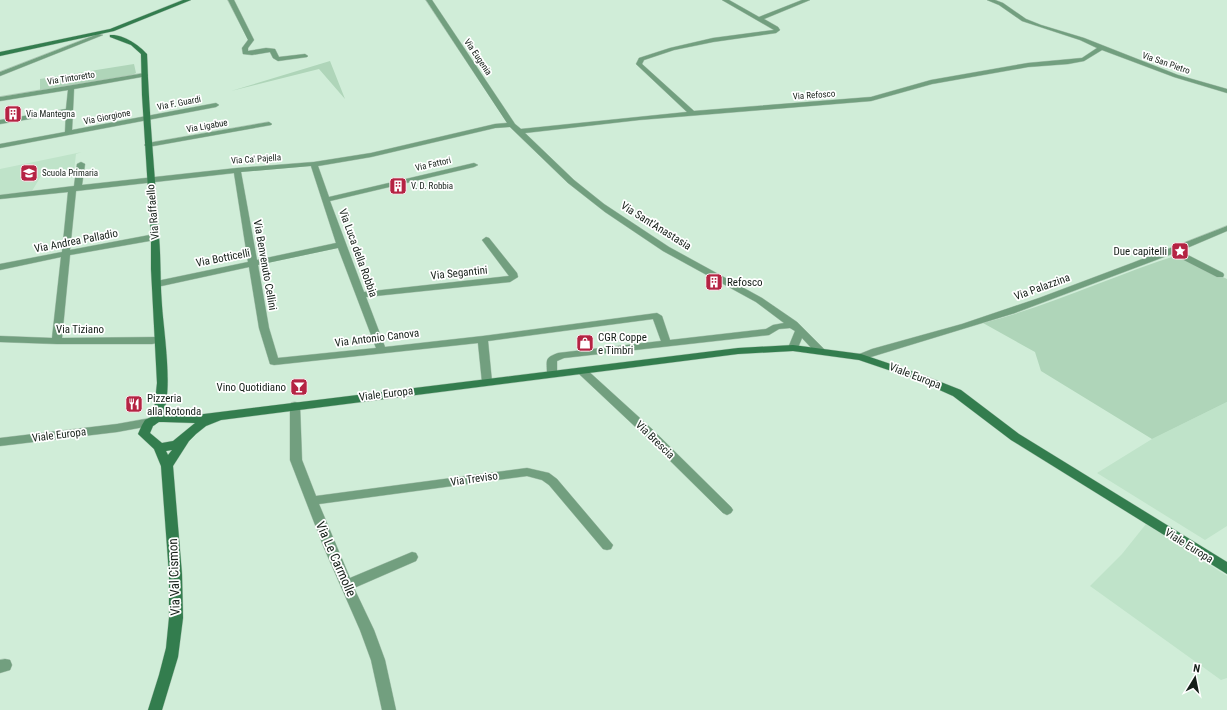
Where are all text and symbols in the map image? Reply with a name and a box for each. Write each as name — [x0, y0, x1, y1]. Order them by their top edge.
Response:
street label: Via Eugenia — [462, 37, 494, 77]
street label: Via San Pietro — [1141, 50, 1192, 76]
street label: Via Tintoretto — [46, 69, 96, 87]
street label: Via Refosco — [792, 88, 836, 101]
street label: Via F. Guardi — [156, 94, 202, 112]
building icon: Via Mantegna — [3, 104, 23, 124]
street label: Via Giorgione — [83, 108, 131, 126]
place label: Via Mantegna — [26, 109, 75, 119]
street label: Via Ligabue — [186, 117, 228, 135]
street label: Via Ca' Pajella — [231, 152, 281, 166]
street label: Via Fattori — [414, 155, 452, 173]
school or university icon: Scuola Primaria — [19, 163, 39, 183]
place label: Scuola Primaria — [42, 168, 98, 178]
building icon: V. D. Robbia — [388, 176, 408, 196]
place label: V. D. Robbia — [411, 181, 453, 191]
street label: Via Raffaello — [144, 183, 162, 240]
street label: Via Sant'Anastasia — [618, 199, 694, 253]
street label: Via Luca della Robbia — [336, 207, 380, 299]
street label: Via Benvenuto Cellini — [251, 219, 279, 311]
street label: Via Andrea Palladio — [33, 226, 119, 255]
place icon: Due capitelli — [1170, 241, 1190, 261]
place label: Due capitelli — [1113, 245, 1167, 258]
street label: Via Botticelli — [195, 246, 251, 270]
street label: Via Segantini — [430, 264, 488, 282]
street label: Via Palazzina — [1012, 271, 1072, 303]
building icon: Refosco — [704, 272, 724, 292]
place label: Refosco — [727, 276, 763, 289]
street label: Via Tiziano — [56, 323, 104, 336]
street label: Via Antonio Canova — [334, 326, 420, 350]
place label: CGR Coppe e Timbri — [598, 331, 647, 357]
shop icon: CGR Coppe e Timbri — [575, 333, 595, 353]
street label: Viale Europa — [887, 360, 943, 392]
bar icon: Vino Quotidiano — [289, 377, 309, 397]
place label: Vino Quotidiano — [217, 381, 286, 394]
street label: Viale Europa — [358, 384, 414, 404]
place label: Pizzeria alla Rotonda — [147, 392, 201, 418]
restaurant icon: Pizzeria alla Rotonda — [124, 394, 144, 414]
street label: Via Brescia — [633, 418, 677, 462]
street label: Viale Europa — [31, 425, 87, 445]
street label: Via Treviso — [449, 469, 499, 489]
street label: Via Le Carmolle — [313, 519, 359, 599]
street label: Viale Europa — [1163, 526, 1215, 566]
street label: Via Val Cismon — [165, 538, 183, 616]
north arrow — [1175, 658, 1215, 698]
text: N — [1192, 662, 1201, 676]

